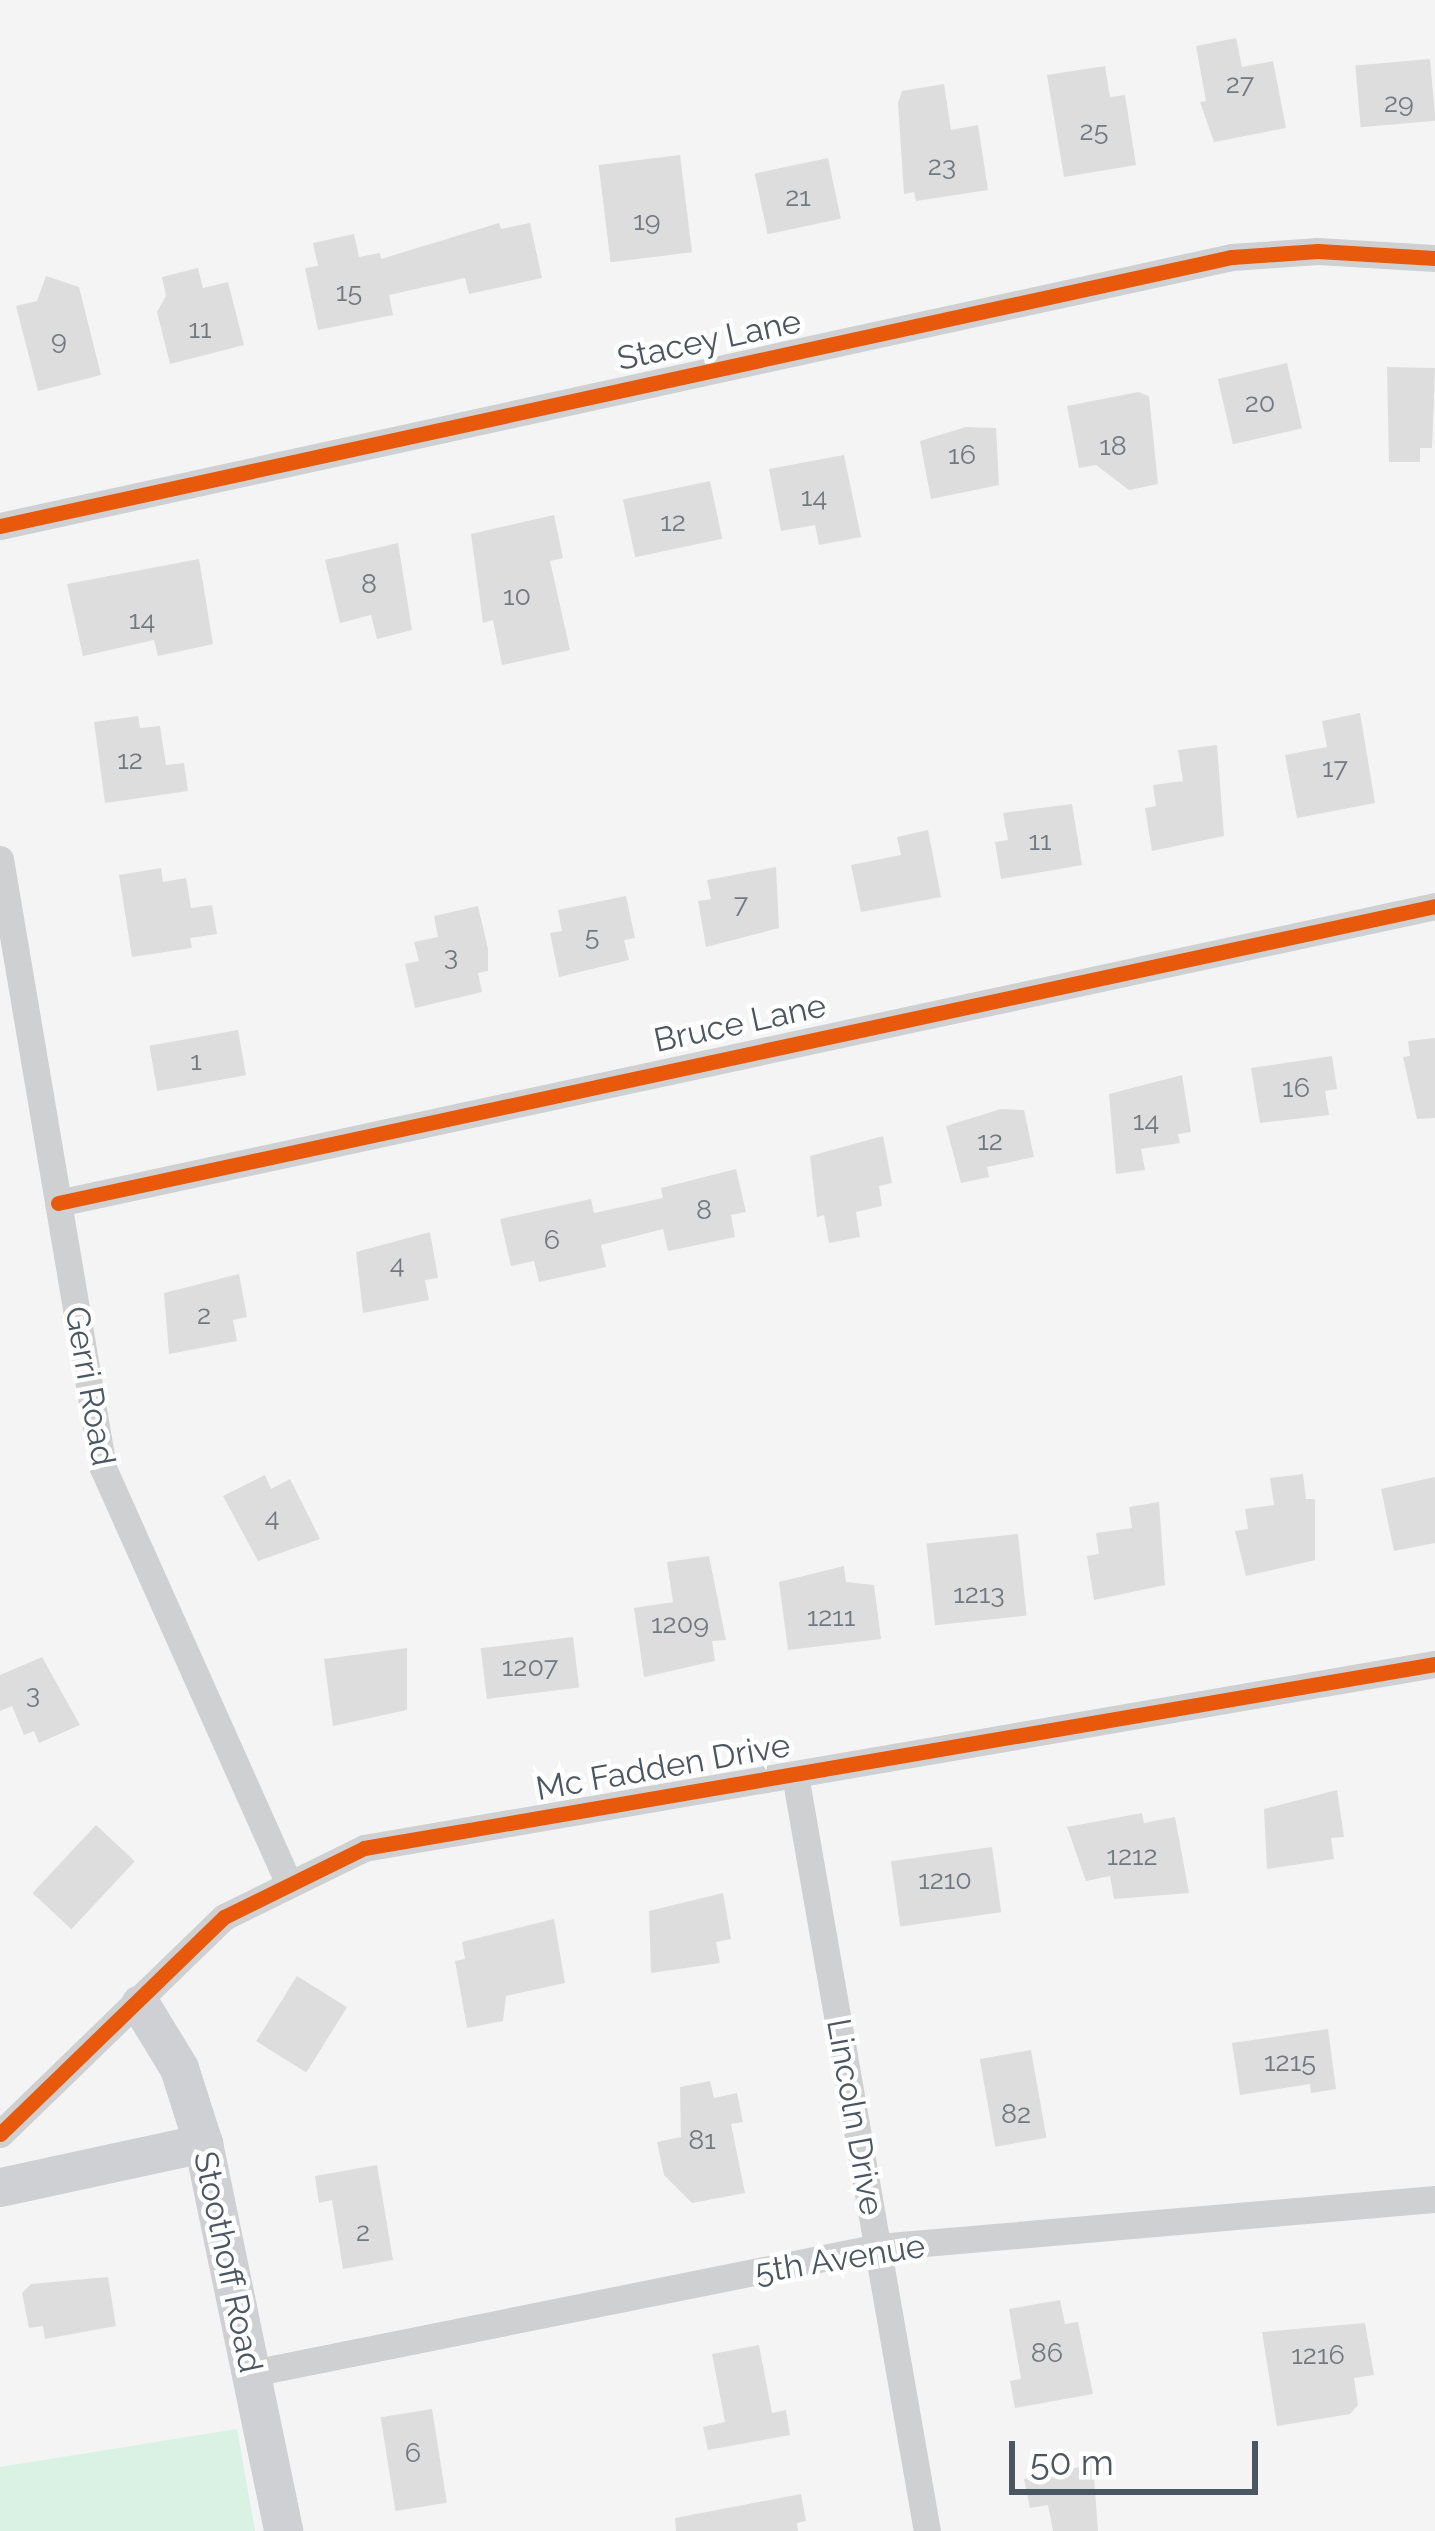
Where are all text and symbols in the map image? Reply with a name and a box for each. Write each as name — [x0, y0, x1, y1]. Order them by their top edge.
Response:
house number: 27 — [1226, 68, 1254, 100]
house number: 29 — [1384, 87, 1414, 119]
house number: 25 — [1080, 115, 1108, 147]
house number: 23 — [928, 150, 956, 182]
house number: 21 — [785, 181, 811, 213]
house number: 19 — [633, 205, 661, 237]
house number: 15 — [336, 276, 362, 308]
street label: Stacey Lane — [613, 301, 805, 379]
house number: 11 — [188, 313, 212, 345]
house number: 9 — [51, 324, 67, 356]
house number: 20 — [1245, 387, 1275, 419]
house number: 18 — [1099, 430, 1127, 462]
house number: 16 — [948, 439, 976, 471]
house number: 14 — [801, 481, 827, 513]
house number: 12 — [660, 506, 686, 538]
house number: 8 — [361, 568, 377, 600]
house number: 10 — [503, 580, 531, 612]
house number: 14 — [129, 604, 155, 636]
house number: 12 — [117, 744, 143, 776]
house number: 17 — [1322, 752, 1348, 784]
house number: 11 — [1028, 825, 1052, 857]
house number: 7 — [734, 888, 748, 920]
house number: 5 — [585, 920, 599, 952]
house number: 3 — [444, 940, 458, 972]
street label: Bruce Lane — [650, 985, 830, 1061]
house number: 1 — [190, 1045, 202, 1077]
house number: 16 — [1282, 1072, 1310, 1104]
house number: 14 — [1133, 1105, 1159, 1137]
house number: 12 — [977, 1125, 1003, 1157]
house number: 8 — [696, 1194, 712, 1226]
house number: 6 — [544, 1224, 560, 1256]
house number: 4 — [390, 1248, 404, 1280]
house number: 2 — [197, 1299, 211, 1331]
street label: Gerri Road — [57, 1303, 123, 1469]
house number: 4 — [265, 1501, 279, 1533]
house number: 1213 — [953, 1578, 1005, 1610]
house number: 1211 — [807, 1601, 855, 1633]
house number: 1209 — [651, 1608, 709, 1640]
house number: 1207 — [502, 1651, 558, 1683]
house number: 3 — [26, 1678, 40, 1710]
street label: Mc Fadden Drive — [533, 1725, 793, 1809]
house number: 1212 — [1106, 1840, 1158, 1872]
house number: 1210 — [918, 1864, 972, 1896]
street label: Lincoln Drive — [818, 2016, 892, 2218]
house number: 1215 — [1264, 2046, 1316, 2078]
house number: 82 — [1001, 2098, 1031, 2130]
house number: 81 — [688, 2124, 716, 2156]
street label: Stoothoff Road — [185, 2147, 271, 2377]
house number: 2 — [356, 2216, 370, 2248]
street label: 5th Avenue — [752, 2226, 928, 2292]
house number: 86 — [1031, 2337, 1063, 2369]
house number: 1216 — [1291, 2339, 1345, 2371]
scale bar — [1015, 2417, 1264, 2491]
house number: 6 — [405, 2437, 421, 2469]
text: 50 m — [1030, 2441, 1114, 2483]

